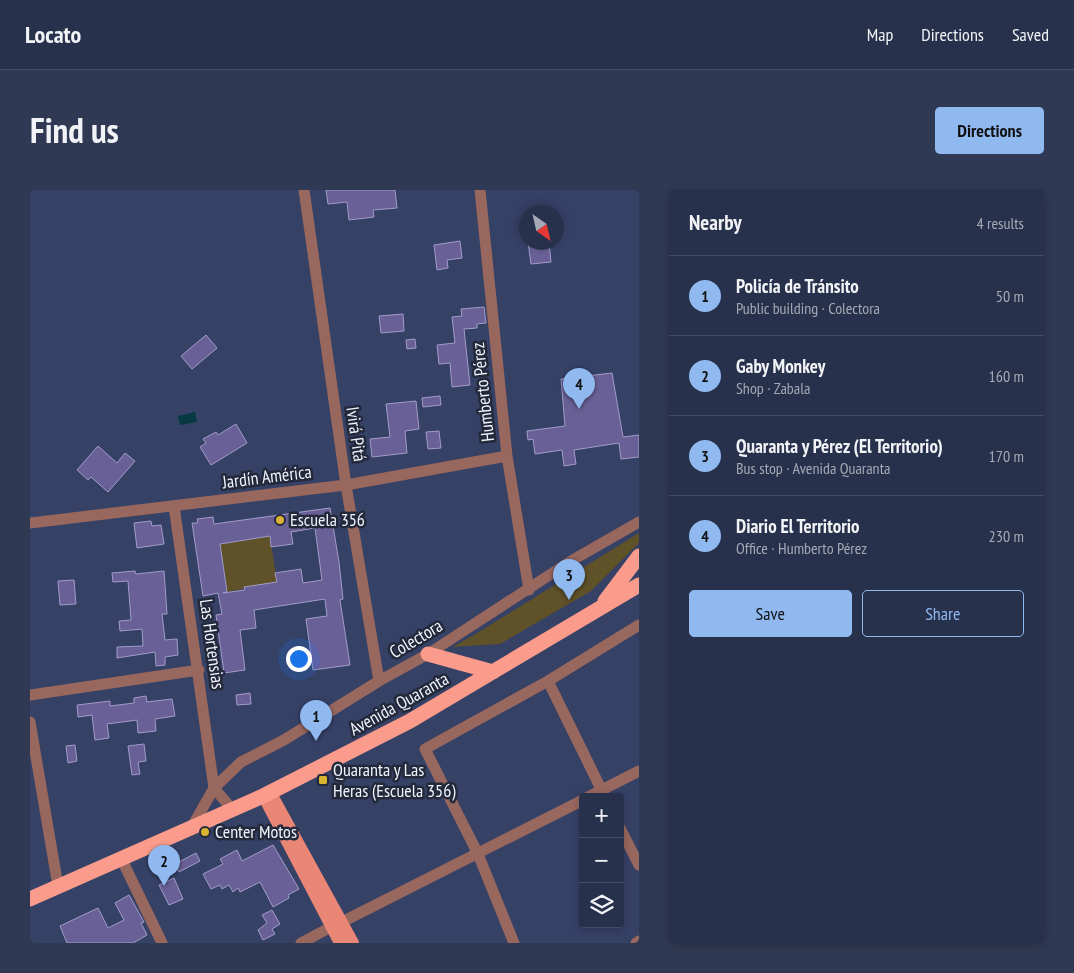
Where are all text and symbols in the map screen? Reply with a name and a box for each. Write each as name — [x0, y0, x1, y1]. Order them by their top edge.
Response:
text: Locato — [25, 19, 81, 50]
text: Map — [867, 23, 893, 46]
text: Directions — [921, 23, 984, 46]
text: Saved — [1012, 23, 1049, 46]
text: Find us — [30, 107, 119, 153]
button: Directions — [935, 107, 1044, 154]
north arrow — [519, 205, 564, 250]
text: Nearby — [689, 209, 742, 236]
text: 4 results — [977, 213, 1024, 233]
text: Policía de Tránsito — [736, 274, 859, 298]
text: 1 — [701, 286, 709, 306]
text: 50 m — [996, 286, 1024, 306]
text: Public building · Colectora — [736, 298, 880, 318]
street label: Humberto Pérez — [466, 341, 499, 443]
text: Gaby Monkey — [736, 354, 825, 378]
text: 2 — [701, 366, 709, 386]
text: 160 m — [989, 366, 1024, 386]
pin: 4 — [563, 368, 595, 409]
text: Shop · Zabala — [736, 378, 810, 398]
street label: Ivirá Pitá — [341, 405, 372, 463]
text: Quaranta y Pérez (El Territorio) — [736, 434, 943, 458]
text: 3 — [701, 446, 709, 466]
text: 170 m — [989, 446, 1024, 466]
text: Bus stop · Avenida Quaranta — [736, 458, 890, 478]
street label: Jardín América — [220, 460, 313, 493]
place label: Escuela 356 — [290, 508, 365, 531]
marker: Escuela 356 — [274, 514, 286, 526]
text: Diario El Territorio — [736, 514, 859, 538]
text: 4 — [701, 526, 709, 546]
text: 230 m — [989, 526, 1024, 546]
text: Office · Humberto Pérez — [736, 538, 867, 558]
pin: 3 — [553, 559, 585, 600]
button: Save — [689, 590, 852, 637]
button: Share — [862, 590, 1024, 637]
street label: Las Hortensias — [195, 598, 230, 690]
street label: Colectora — [385, 614, 447, 663]
your location — [286, 646, 312, 672]
street label: Avenida Quaranta — [345, 667, 452, 740]
pin: 1 — [300, 700, 332, 741]
place label: Quaranta y Las Heras (Escuela 356) — [333, 758, 456, 802]
marker: Quaranta y Las Heras (Escuela 356) — [317, 774, 329, 786]
map controls — [579, 793, 624, 928]
button: + — [579, 793, 624, 838]
place label: Center Motos — [215, 820, 297, 843]
marker: Center Motos — [199, 826, 211, 838]
button: − — [579, 838, 624, 883]
pin: 2 — [148, 845, 180, 886]
button: layers — [579, 883, 624, 928]

